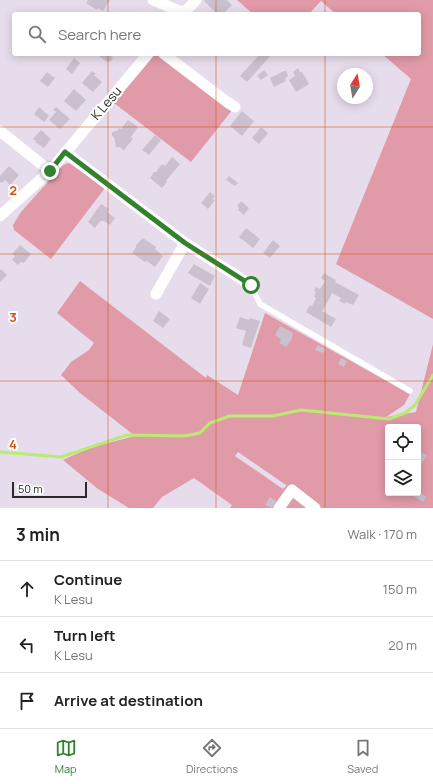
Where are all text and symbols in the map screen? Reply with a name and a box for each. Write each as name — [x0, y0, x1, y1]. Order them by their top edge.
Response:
search box — [12, 12, 421, 56]
icon: search — [26, 23, 48, 45]
text: Search here — [58, 24, 141, 45]
north arrow — [337, 68, 373, 104]
street label: K Lesu — [87, 82, 125, 124]
route end — [41, 162, 59, 180]
text: 2 — [9, 181, 17, 199]
route start — [242, 276, 260, 294]
text: 3 — [9, 308, 17, 326]
map controls — [385, 424, 421, 496]
button: locate — [385, 424, 421, 460]
text: 4 — [9, 435, 17, 453]
button: layers — [385, 460, 421, 496]
scale bar — [12, 480, 87, 499]
text: 50 m — [18, 481, 43, 496]
text: 3 min — [16, 523, 60, 546]
text: Walk · 170 m — [347, 525, 417, 543]
text: Continue — [54, 569, 122, 590]
icon: ahead — [16, 578, 38, 600]
text: 150 m — [383, 580, 417, 598]
text: K Lesu — [54, 590, 93, 608]
text: Turn left — [54, 625, 116, 646]
icon: left — [16, 634, 38, 656]
text: 20 m — [388, 636, 417, 654]
text: K Lesu — [54, 646, 93, 664]
icon: arrive — [16, 690, 38, 712]
text: Arrive at destination — [54, 690, 203, 711]
tab: Map — [55, 737, 77, 776]
tab: Directions — [186, 737, 238, 776]
tab: Saved — [347, 737, 378, 776]

